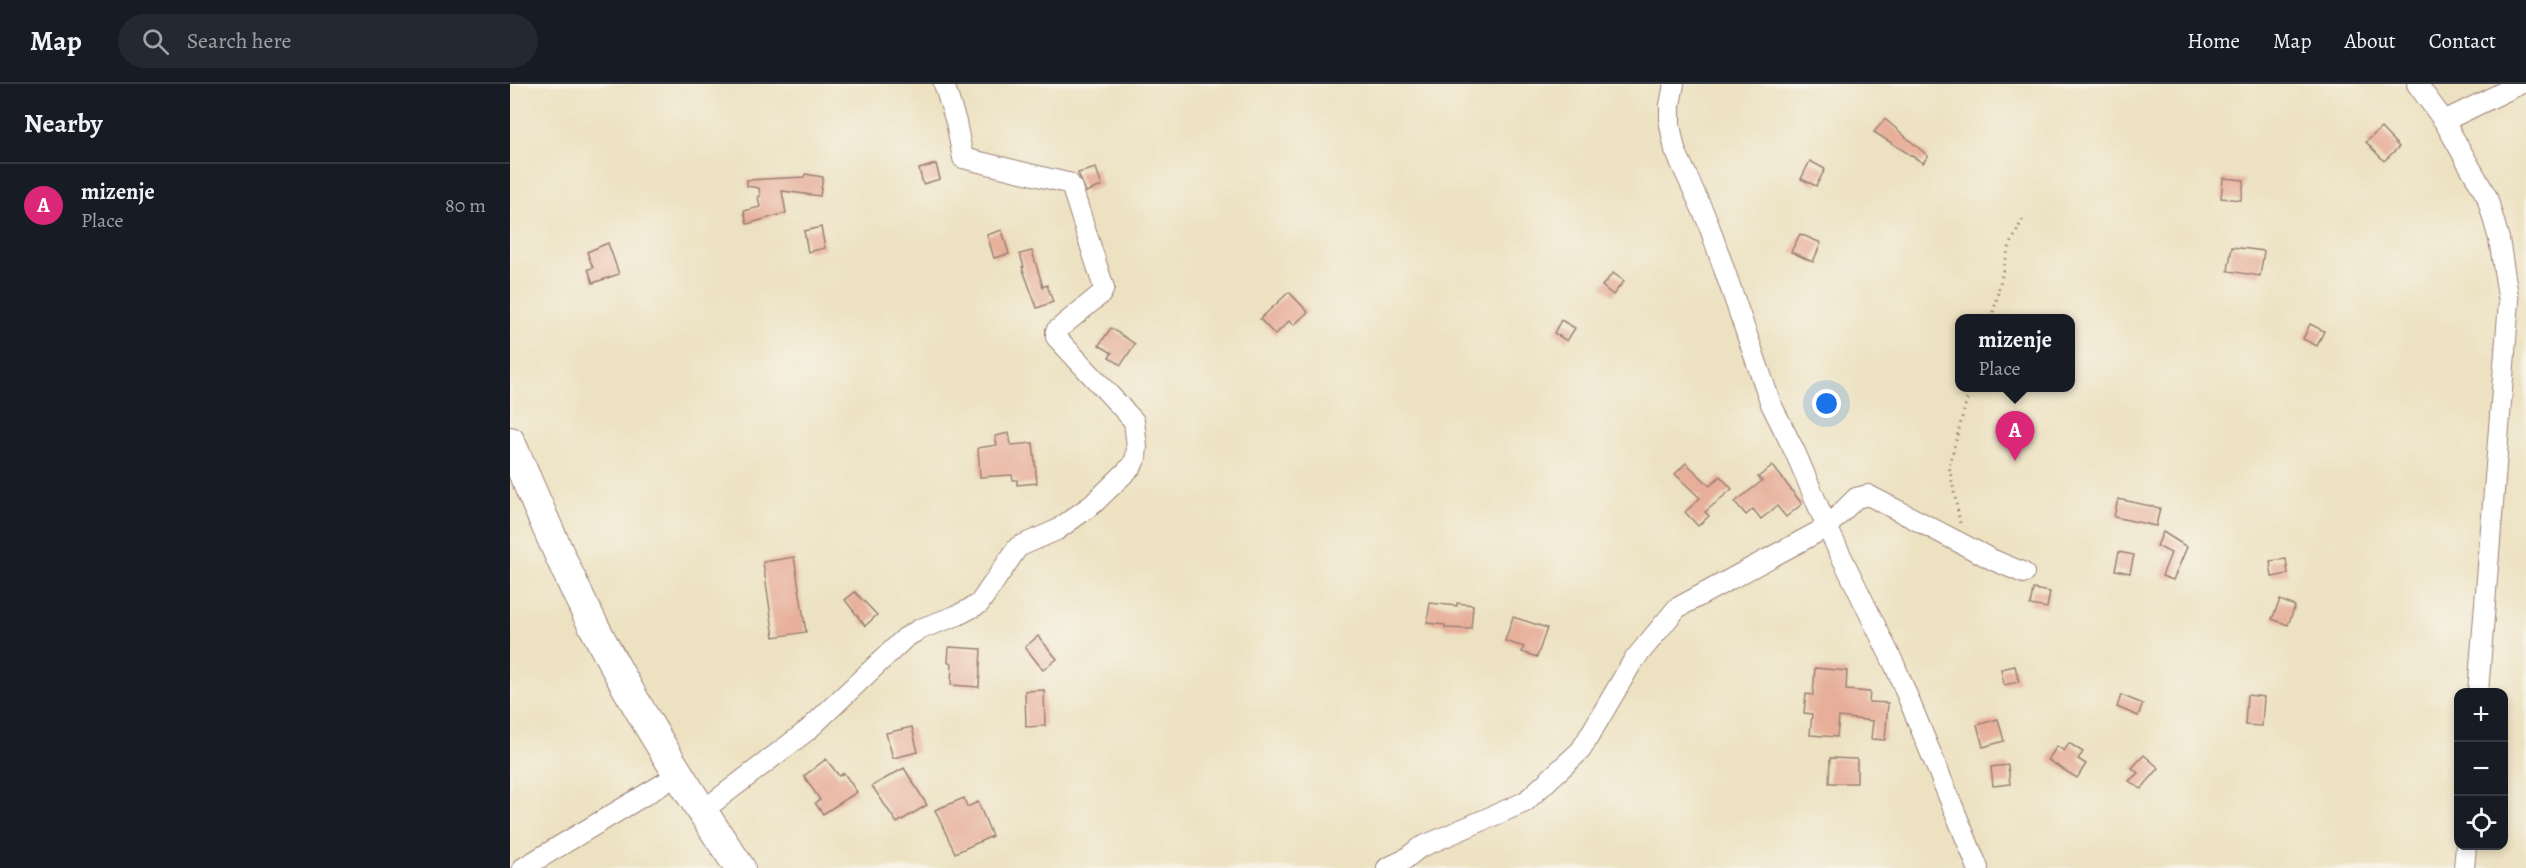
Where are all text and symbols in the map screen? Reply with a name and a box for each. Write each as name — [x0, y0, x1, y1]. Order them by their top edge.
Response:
search box — [118, 14, 538, 68]
text: Map — [30, 22, 82, 60]
icon: search — [139, 25, 172, 58]
text: Search here — [187, 26, 291, 56]
text: Home — [2187, 27, 2240, 55]
text: Map — [2273, 27, 2311, 55]
text: About — [2344, 27, 2396, 55]
text: Contact — [2429, 27, 2496, 55]
text: Nearby — [24, 106, 103, 141]
text: mizenje — [81, 177, 155, 207]
text: A — [37, 192, 50, 219]
text: 80 m — [445, 192, 486, 219]
text: Place — [81, 207, 123, 234]
popup — [1955, 314, 2075, 392]
text: mizenje — [1978, 325, 2052, 355]
text: Place — [1978, 355, 2021, 382]
your location — [1812, 389, 1841, 418]
pin: A — [1996, 412, 2034, 461]
map controls — [2454, 688, 2508, 850]
button: + — [2454, 688, 2508, 742]
button: − — [2454, 742, 2508, 796]
button: locate — [2454, 796, 2508, 850]

